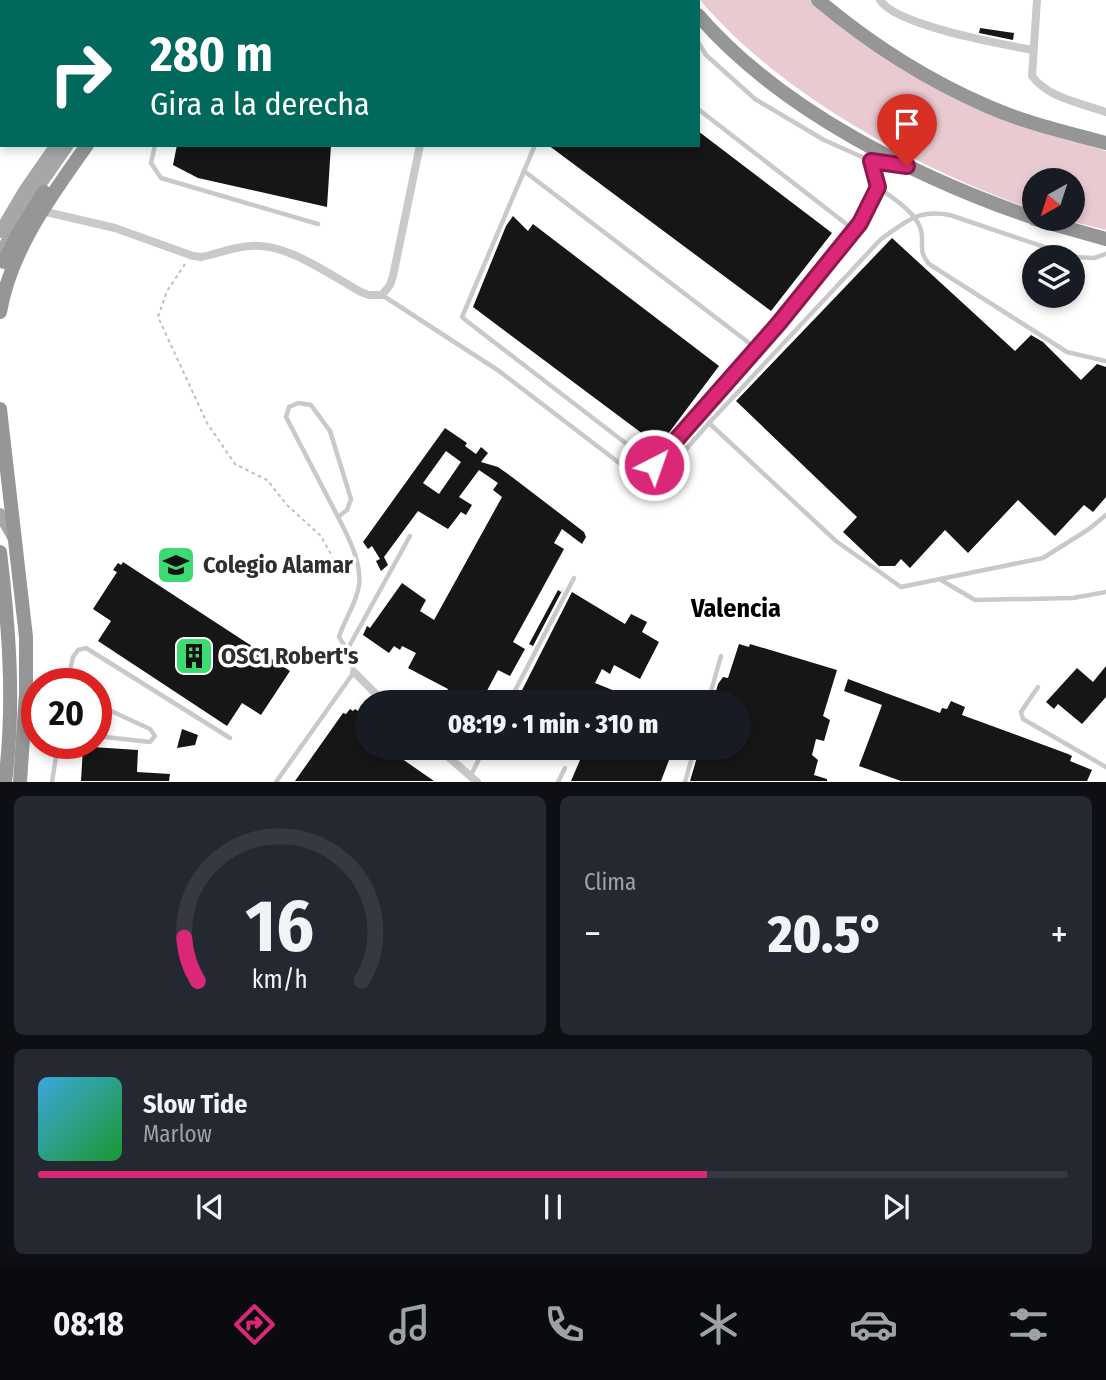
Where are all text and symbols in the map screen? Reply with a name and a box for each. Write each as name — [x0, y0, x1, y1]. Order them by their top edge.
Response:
text: 280 m — [150, 25, 273, 84]
icon: right — [35, 28, 126, 119]
text: Gira a la derecha — [150, 85, 370, 123]
pin — [877, 94, 937, 166]
icon: arrive — [888, 105, 926, 143]
north arrow — [1022, 168, 1085, 231]
map controls — [1022, 168, 1085, 308]
button: layers — [1022, 245, 1085, 308]
position arrow — [617, 428, 691, 502]
school or university icon: Colegio Alamar — [155, 544, 197, 586]
place label: Colegio Alamar — [203, 551, 353, 579]
district label: Valencia — [690, 593, 781, 624]
building icon: OSC1 Robert's — [173, 635, 215, 677]
place label: OSC1 Robert's — [221, 642, 359, 670]
speed limit sign: 20 — [21, 668, 112, 759]
text: 08:19 · 1 min · 310 m — [448, 709, 658, 740]
text: Clima — [584, 868, 636, 896]
text: 16 — [246, 884, 314, 971]
text: 20.5° — [768, 903, 884, 966]
text: − — [584, 911, 601, 957]
text: + — [1051, 911, 1068, 957]
text: km/h — [252, 965, 308, 995]
text: Slow Tide — [143, 1089, 247, 1120]
text: Marlow — [143, 1120, 212, 1148]
icon: previous — [191, 1188, 229, 1226]
icon: pause — [534, 1188, 572, 1226]
icon: next — [877, 1188, 915, 1226]
icon: directions — [230, 1300, 279, 1349]
icon: music — [385, 1300, 434, 1349]
icon: phone — [540, 1300, 589, 1349]
icon: climate — [694, 1300, 743, 1349]
icon: car — [849, 1300, 898, 1349]
icon: filters — [1004, 1300, 1053, 1349]
text: 08:18 — [53, 1305, 124, 1343]

